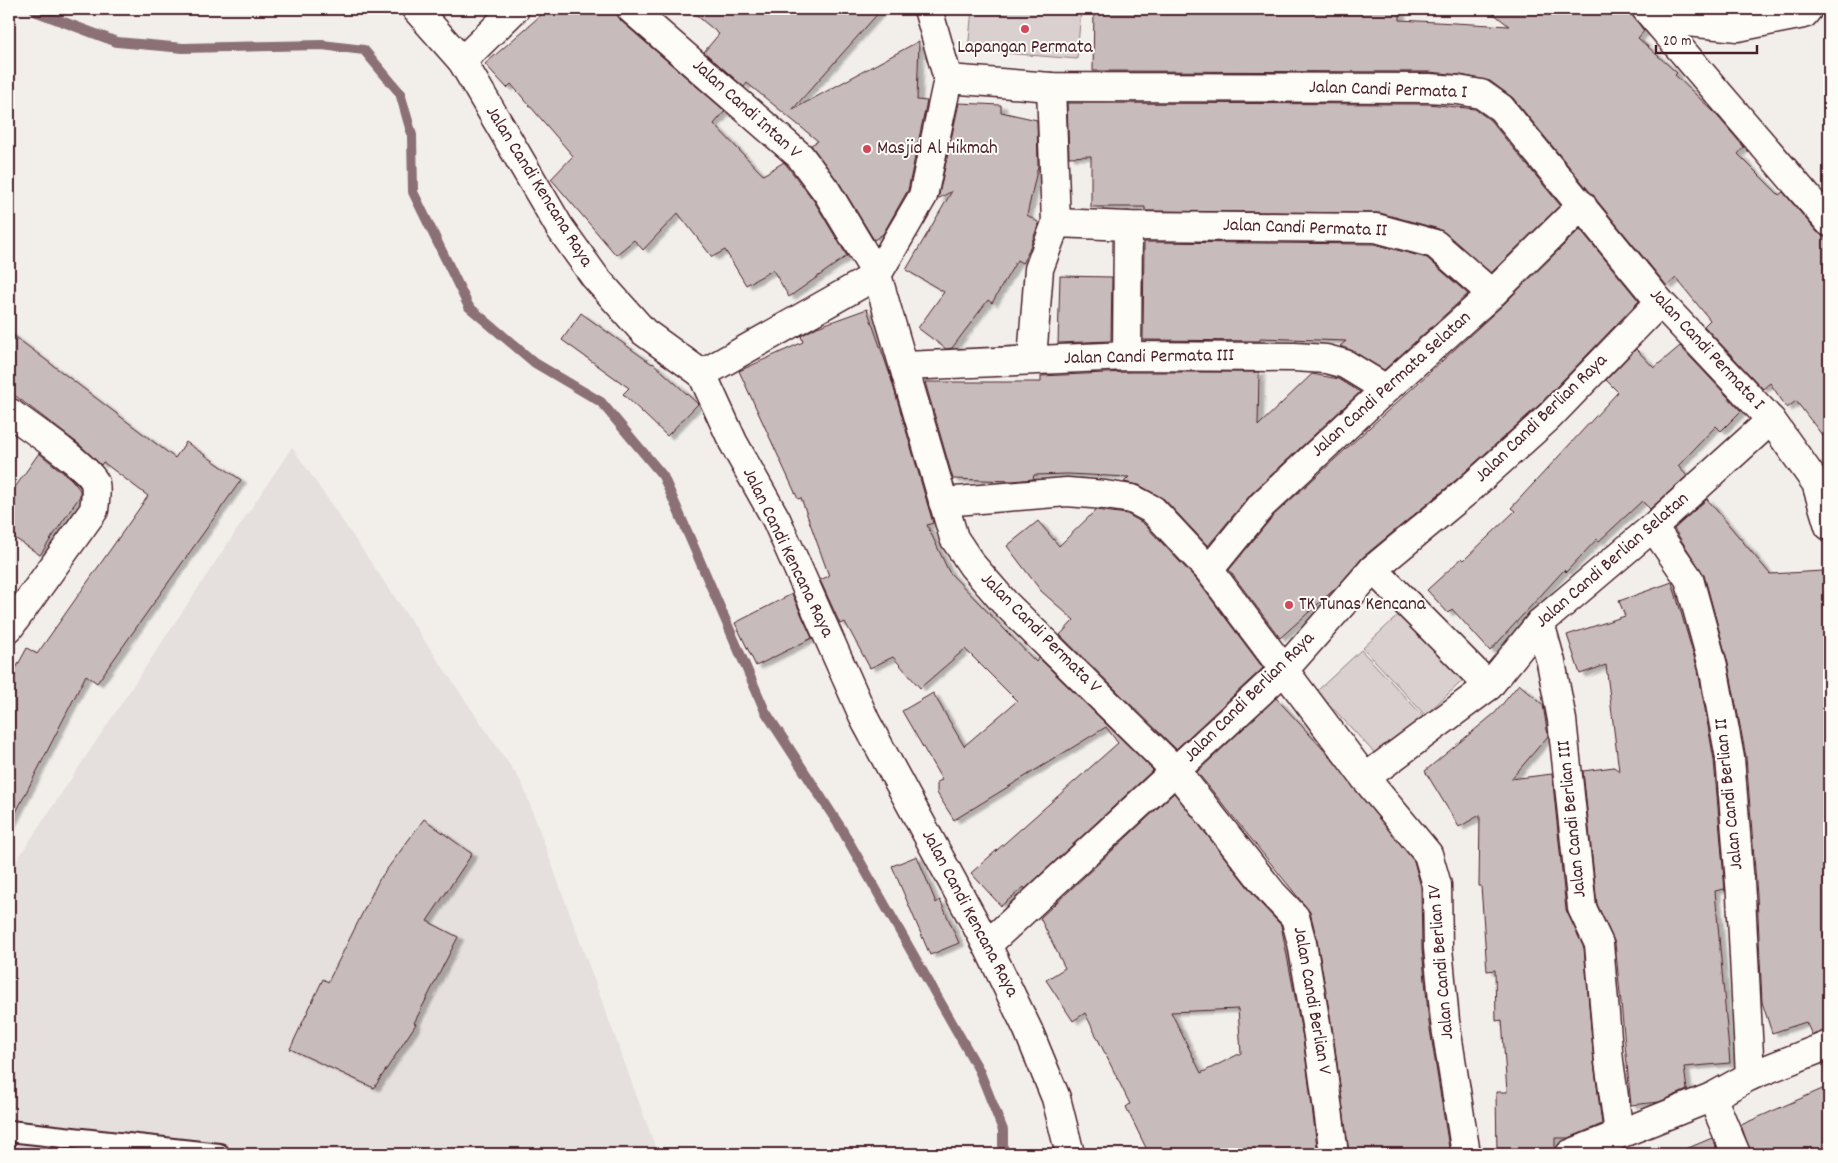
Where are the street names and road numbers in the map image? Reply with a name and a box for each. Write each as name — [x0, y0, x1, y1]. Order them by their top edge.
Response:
street label: Jalan Candi Intan V — [685, 53, 807, 167]
street label: Jalan Candi Permata I — [1308, 75, 1468, 107]
street label: Jalan Candi Kencana Raya — [477, 101, 599, 274]
street label: Jalan Candi Permata II — [1222, 213, 1388, 245]
street label: Jalan Candi Permata I — [1642, 283, 1770, 417]
street label: Jalan Candi Permata Selatan — [1306, 306, 1478, 464]
street label: Jalan Candi Permata III — [1064, 343, 1234, 373]
street label: Jalan Candi Berlian Raya — [1470, 348, 1615, 490]
street label: Jalan Candi Kencana Raya — [734, 464, 840, 643]
street label: Jalan Candi Berlian Selatan — [1530, 487, 1696, 635]
street label: Jalan Candi Permata V — [973, 567, 1107, 701]
street label: Jalan Candi Berlian Raya — [1178, 626, 1322, 770]
street label: Jalan Candi Berlian II — [1709, 717, 1751, 871]
street label: Jalan Candi Berlian III — [1551, 739, 1595, 899]
street label: Jalan Candi Kencana Raya — [914, 826, 1025, 1003]
street label: Jalan Candi Berlian IV — [1422, 883, 1462, 1041]
street label: Jalan Candi Berlian V — [1285, 925, 1337, 1077]

